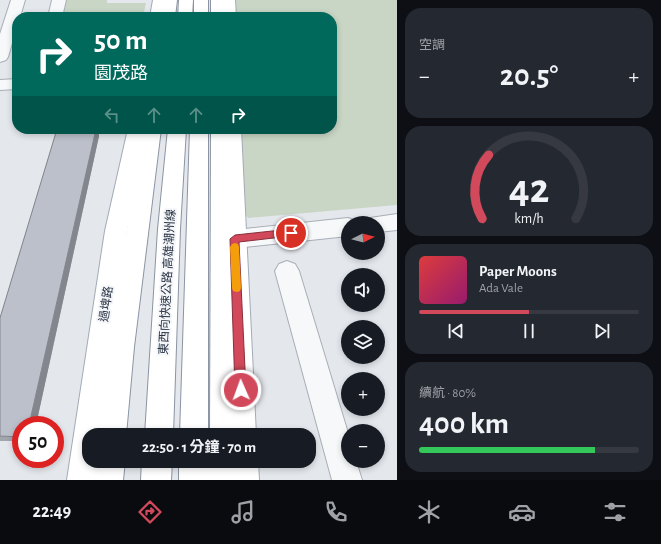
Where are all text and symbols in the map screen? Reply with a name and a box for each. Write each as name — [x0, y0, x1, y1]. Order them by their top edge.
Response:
text: 50 m — [94, 27, 148, 55]
icon: right — [28, 28, 80, 80]
text: 空調 — [419, 39, 445, 52]
text: 20.5° — [500, 61, 558, 91]
text: 園茂路 — [94, 65, 148, 83]
text: − — [419, 65, 430, 87]
text: + — [628, 65, 639, 87]
icon: left — [101, 104, 123, 126]
icon: ahead — [143, 104, 165, 126]
icon: ahead — [185, 104, 207, 126]
icon: right — [227, 104, 249, 126]
text: 42 — [509, 169, 549, 210]
street label: 東西向快速公路 高雄潮州線 — [156, 209, 177, 355]
text: km/h — [514, 212, 544, 226]
pin — [274, 216, 308, 250]
north arrow — [341, 216, 385, 260]
map controls — [341, 216, 385, 468]
icon: arrive — [280, 222, 302, 244]
text: Paper Moons — [479, 264, 557, 279]
button: sound — [341, 268, 385, 312]
text: Ada Vale — [479, 282, 523, 295]
street label: 過埤路 — [97, 285, 114, 323]
button: layers — [341, 320, 385, 364]
icon: previous — [445, 320, 467, 342]
icon: pause — [518, 320, 540, 342]
icon: next — [591, 320, 613, 342]
position arrow — [220, 369, 262, 411]
button: + — [341, 372, 385, 416]
text: 續航 · 80% — [419, 387, 476, 400]
text: 400 km — [419, 409, 509, 439]
speed limit sign: 50 — [12, 416, 64, 468]
button: − — [341, 424, 385, 468]
text: 22:50 · 1 分鐘 · 70 m — [142, 440, 256, 455]
icon: directions — [136, 498, 164, 526]
icon: music — [229, 498, 257, 526]
icon: phone — [322, 498, 350, 526]
icon: climate — [415, 498, 443, 526]
icon: car — [508, 498, 536, 526]
icon: filters — [601, 498, 629, 526]
text: 22:49 — [32, 503, 71, 521]

